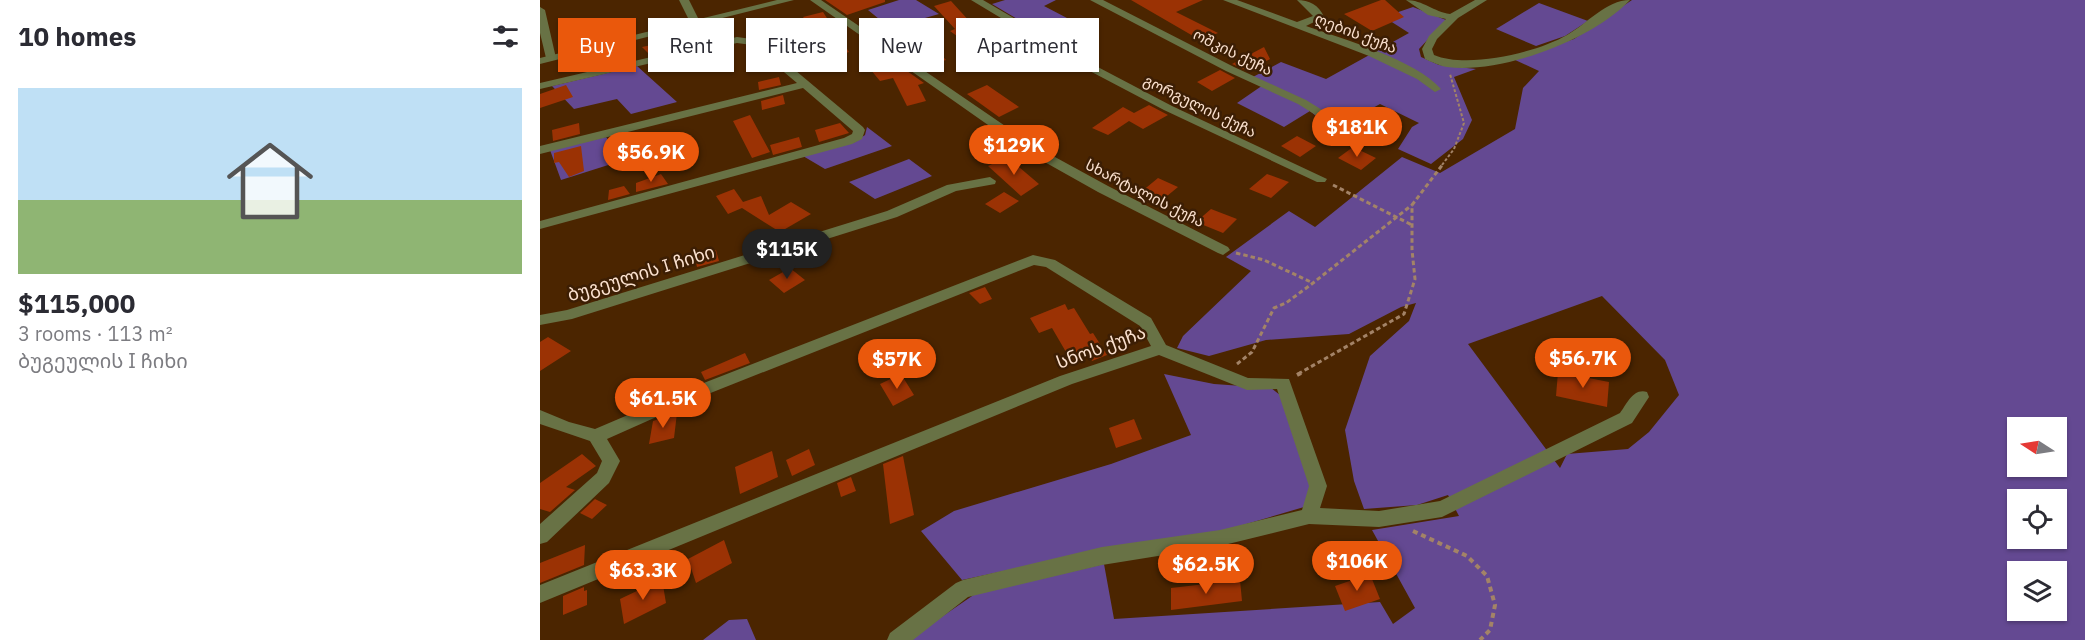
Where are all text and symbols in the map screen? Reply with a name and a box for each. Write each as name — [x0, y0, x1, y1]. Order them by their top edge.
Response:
street label: ღების ქუჩა — [1312, 9, 1400, 57]
chip: Buy — [558, 18, 636, 72]
chip: Rent — [648, 18, 734, 72]
chip: Filters — [746, 18, 847, 72]
chip: New — [859, 18, 944, 72]
chip: Apartment — [956, 18, 1099, 72]
text: 10 homes — [18, 19, 136, 53]
icon: filters — [489, 20, 522, 53]
street label: ოშკის ქუჩა — [1190, 25, 1276, 79]
street label: გორგულის ქუჩა — [1140, 70, 1260, 142]
pin: $181K — [1315, 107, 1399, 158]
text: $181K — [1326, 113, 1388, 140]
pin: $129K — [972, 125, 1056, 176]
icon: home — [216, 127, 324, 235]
text: $129K — [983, 131, 1045, 158]
pin: $56.9K — [602, 132, 700, 183]
text: $56.9K — [617, 138, 685, 165]
street label: სხარტალის ქუჩა — [1082, 155, 1208, 231]
pin: $115K — [745, 229, 829, 280]
text: $115K — [756, 235, 818, 262]
street label: ბუგეულის I ჩიხი — [565, 240, 717, 306]
text: $115,000 — [18, 286, 135, 320]
text: 3 rooms · 113 m² — [18, 320, 173, 347]
street label: სნოს ქუჩა — [1053, 320, 1149, 374]
pin: $56.7K — [1534, 338, 1632, 389]
pin: $57K — [861, 339, 933, 390]
text: $56.7K — [1549, 344, 1617, 371]
text: $57K — [872, 345, 922, 372]
text: ბუგეულის I ჩიხი — [18, 347, 188, 374]
pin: $61.5K — [614, 378, 712, 429]
text: $61.5K — [629, 384, 697, 411]
north arrow — [2007, 417, 2067, 477]
map controls — [2007, 417, 2067, 621]
button: locate — [2007, 489, 2067, 549]
pin: $106K — [1315, 541, 1399, 592]
pin: $62.5K — [1157, 544, 1255, 595]
text: $106K — [1326, 547, 1388, 574]
pin: $63.3K — [594, 550, 692, 601]
text: $62.5K — [1172, 550, 1240, 577]
text: $63.3K — [609, 556, 677, 583]
button: layers — [2007, 561, 2067, 621]

